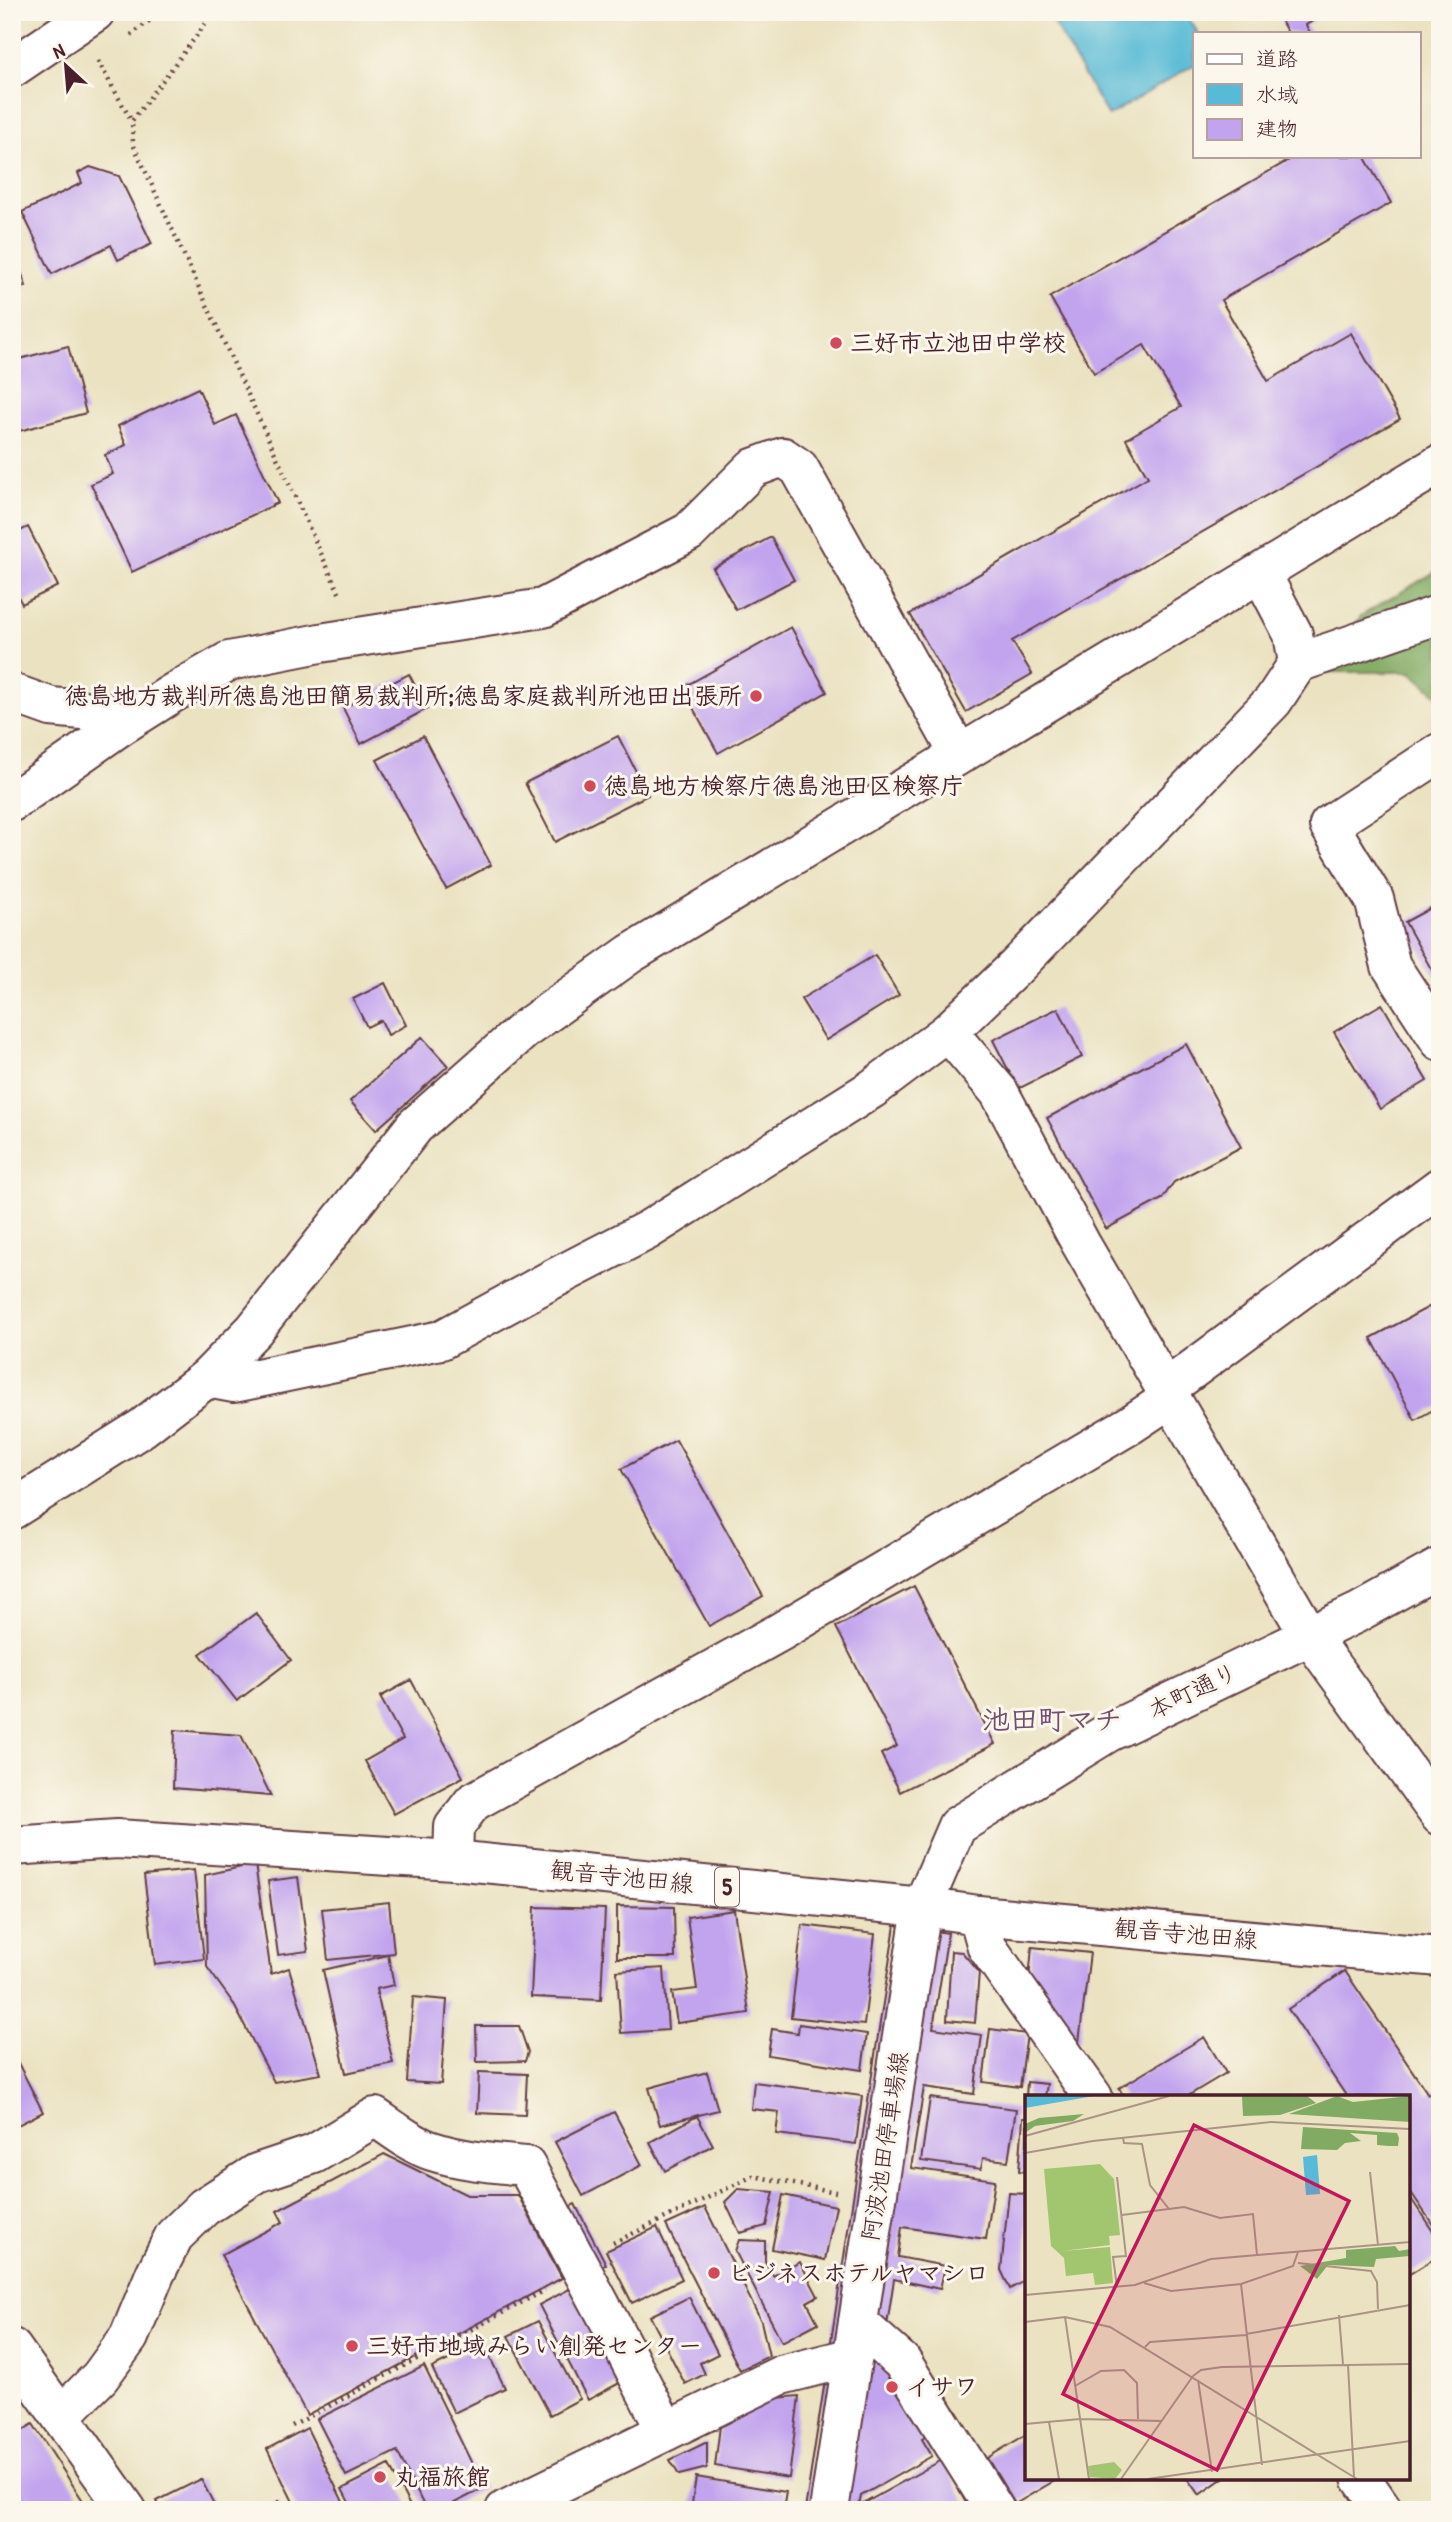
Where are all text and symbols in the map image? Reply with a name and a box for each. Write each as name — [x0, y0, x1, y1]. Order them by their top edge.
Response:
north arrow — [32, 32, 102, 102]
legend — [1193, 32, 1420, 158]
text: N — [48, 37, 69, 65]
text: 道路 — [1256, 44, 1298, 73]
text: 水域 — [1256, 80, 1298, 109]
text: 建物 — [1256, 114, 1298, 143]
place label: 三好市立池田中学校 — [850, 326, 1066, 358]
marker: 三好市立池田中学校 — [828, 335, 844, 351]
place label: 徳島地方裁判所徳島池田簡易裁判所;徳島家庭裁判所池田出張所 — [64, 679, 742, 711]
marker: 徳島地方裁判所徳島池田簡易裁判所;徳島家庭裁判所池田出張所 — [748, 688, 764, 704]
place label: 徳島地方検察庁徳島池田区検察庁 — [604, 769, 964, 801]
marker: 徳島地方検察庁徳島池田区検察庁 — [582, 778, 598, 794]
street label: 本町通り — [1142, 1655, 1243, 1726]
district label: 池田町マチ — [982, 1700, 1122, 1738]
street label: 観音寺池田線 — [549, 1853, 695, 1899]
road number: 5 — [715, 1868, 739, 1906]
street label: 観音寺池田線 — [1113, 1911, 1259, 1955]
street label: 阿波池田停車場線 — [853, 2049, 915, 2243]
inset map — [1025, 2095, 1410, 2480]
place label: ビジネスホテルヤマシロ — [728, 2256, 990, 2288]
marker: ビジネスホテルヤマシロ — [706, 2265, 722, 2281]
place label: 三好市地域みらい創発センター — [366, 2329, 702, 2361]
marker: 三好市地域みらい創発センター — [344, 2338, 360, 2354]
place label: イサワ — [906, 2370, 978, 2402]
marker: イサワ — [884, 2379, 900, 2395]
place label: 丸福旅館 — [394, 2460, 490, 2492]
marker: 丸福旅館 — [372, 2469, 388, 2485]

